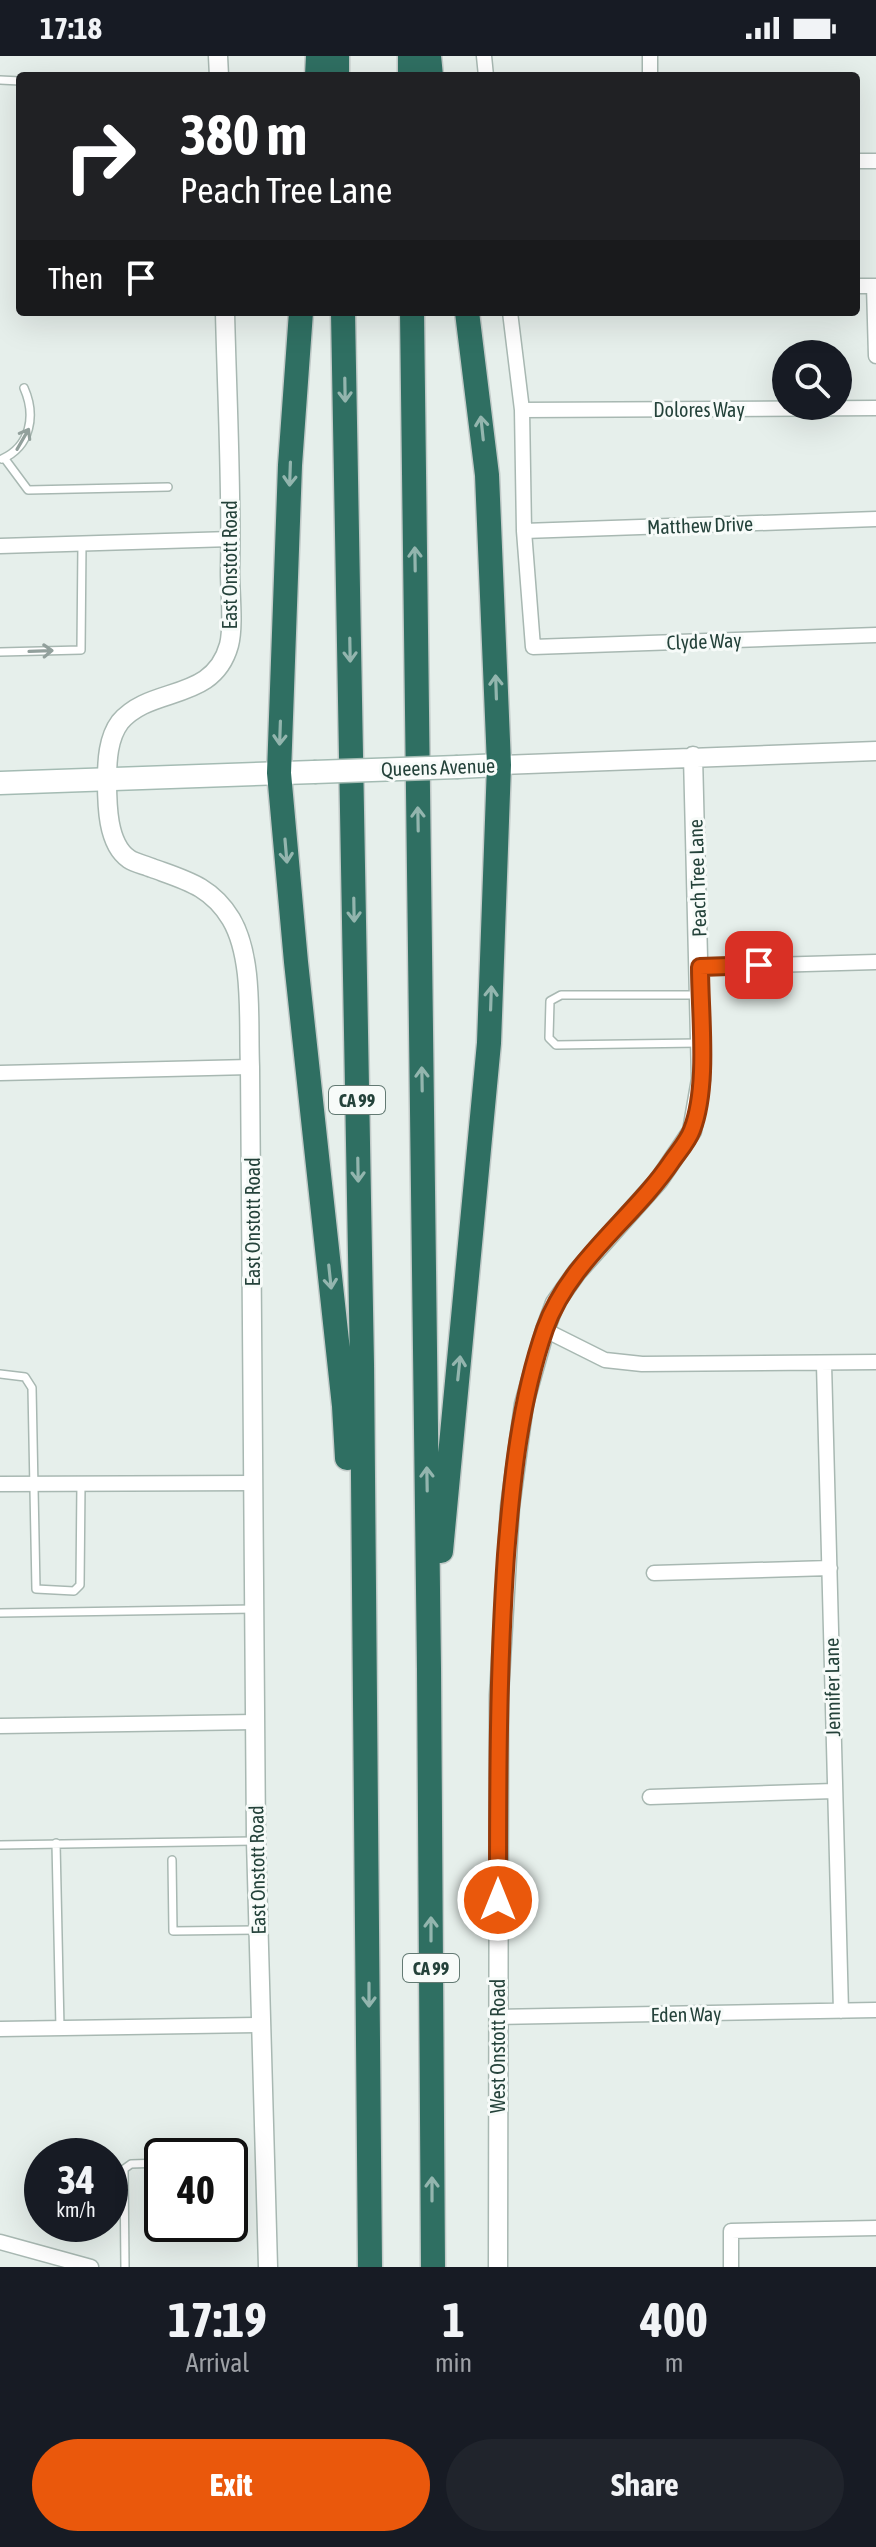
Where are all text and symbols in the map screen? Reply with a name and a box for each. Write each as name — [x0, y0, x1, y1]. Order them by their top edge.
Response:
text: 17:18 — [40, 11, 102, 45]
text: 380 m — [180, 103, 307, 167]
icon: right — [48, 104, 152, 208]
text: Peach Tree Lane — [180, 169, 392, 211]
icon: arrive — [119, 256, 163, 300]
text: Then — [48, 261, 103, 295]
map controls — [772, 340, 852, 420]
button: search — [772, 340, 852, 420]
one-way arrow — [337, 376, 352, 403]
street label: Dolores Way — [653, 398, 745, 421]
one-way arrow — [475, 415, 490, 441]
one-way arrow — [15, 428, 31, 451]
one-way arrow — [282, 460, 297, 487]
street label: East Onstott Road — [218, 500, 241, 630]
street label: Matthew Drive — [646, 512, 754, 538]
one-way arrow — [407, 546, 423, 573]
street label: Clyde Way — [666, 628, 742, 654]
one-way arrow — [343, 636, 358, 663]
one-way arrow — [27, 644, 54, 659]
one-way arrow — [488, 674, 503, 701]
one-way arrow — [273, 719, 288, 746]
street label: Queens Avenue — [381, 754, 495, 780]
one-way arrow — [410, 806, 426, 833]
street label: Peach Tree Lane — [683, 819, 711, 937]
one-way arrow — [279, 837, 294, 864]
one-way arrow — [347, 896, 362, 923]
pin — [725, 931, 793, 999]
icon: arrive — [737, 943, 781, 987]
one-way arrow — [483, 985, 498, 1012]
one-way arrow — [414, 1066, 429, 1093]
road number: CA 99 — [329, 1086, 385, 1114]
one-way arrow — [350, 1156, 366, 1183]
street label: East Onstott Road — [241, 1157, 264, 1287]
one-way arrow — [323, 1263, 338, 1290]
one-way arrow — [452, 1355, 467, 1382]
one-way arrow — [419, 1466, 435, 1493]
street label: Jennifer Lane — [820, 1638, 844, 1736]
street label: East Onstott Road — [244, 1805, 270, 1935]
position arrow — [456, 1858, 540, 1942]
one-way arrow — [423, 1916, 439, 1943]
road number: CA 99 — [403, 1954, 459, 1982]
street label: West Onstott Road — [486, 1979, 509, 2113]
one-way arrow — [361, 1981, 377, 2008]
street label: Eden Way — [650, 2002, 722, 2026]
speed limit sign: 40 — [144, 2138, 248, 2242]
text: 34 — [57, 2157, 95, 2202]
one-way arrow — [424, 2176, 440, 2203]
text: km/h — [56, 2198, 96, 2221]
text: 17:19 — [168, 2292, 267, 2347]
text: 1 — [442, 2292, 465, 2347]
text: 400 — [640, 2292, 708, 2347]
text: Arrival — [186, 2348, 249, 2378]
text: min — [435, 2348, 472, 2378]
text: m — [665, 2348, 683, 2378]
button: Exit — [32, 2439, 430, 2531]
button: Share — [446, 2439, 844, 2531]

